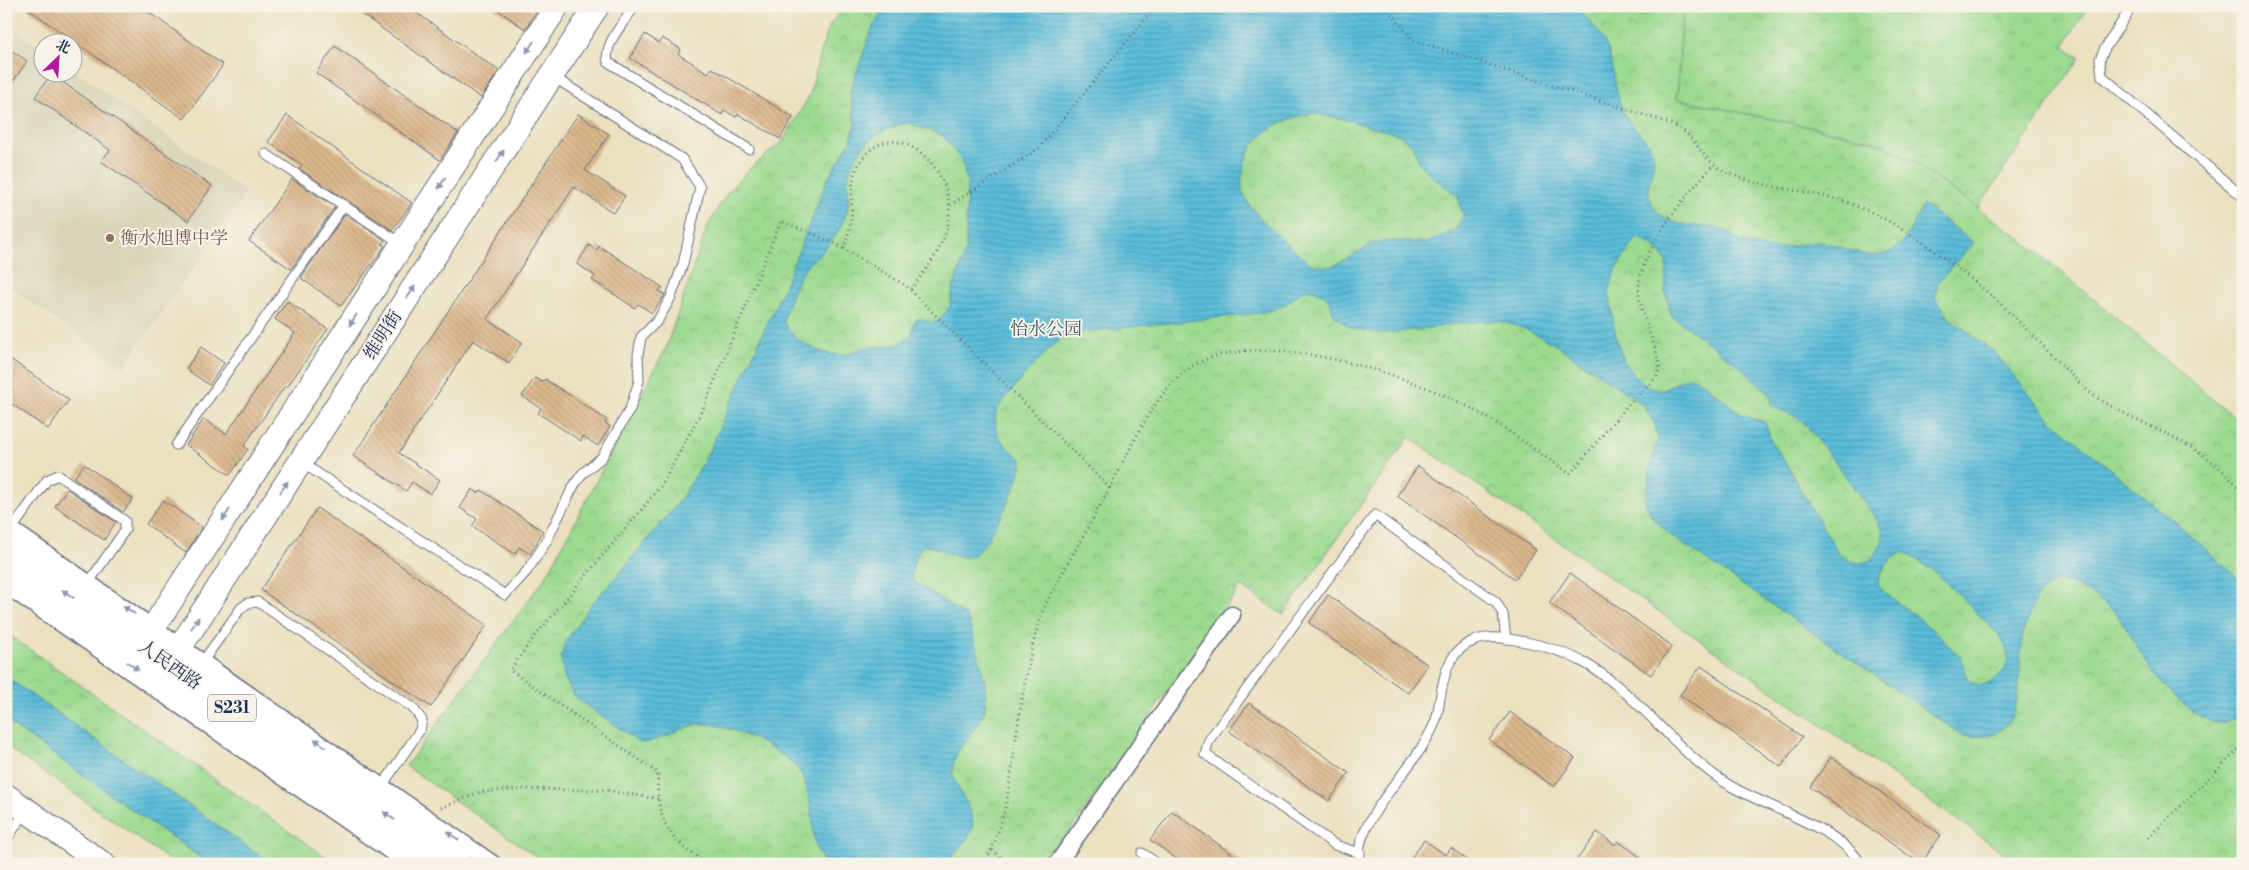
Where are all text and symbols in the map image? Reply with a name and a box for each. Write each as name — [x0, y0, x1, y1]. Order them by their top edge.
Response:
north arrow — [32, 32, 82, 82]
text: 北 — [53, 36, 73, 58]
one-way arrow — [525, 40, 535, 54]
one-way arrow — [495, 149, 505, 163]
one-way arrow — [437, 177, 446, 190]
place label: 衡水旭博中学 — [120, 227, 228, 250]
marker: 衡水旭博中学 — [104, 232, 116, 244]
one-way arrow — [406, 285, 416, 299]
street label: 维明街 — [359, 306, 407, 364]
one-way arrow — [348, 313, 358, 326]
park label: 怡水公园 — [1010, 318, 1082, 341]
one-way arrow — [279, 480, 289, 493]
one-way arrow — [222, 508, 231, 521]
one-way arrow — [61, 589, 75, 599]
one-way arrow — [122, 605, 136, 615]
one-way arrow — [190, 616, 200, 629]
street label: 人民西路 — [134, 635, 206, 695]
one-way arrow — [126, 661, 140, 671]
road number: S231 — [208, 694, 256, 721]
one-way arrow — [313, 738, 327, 748]
one-way arrow — [382, 811, 396, 821]
one-way arrow — [446, 831, 460, 841]

